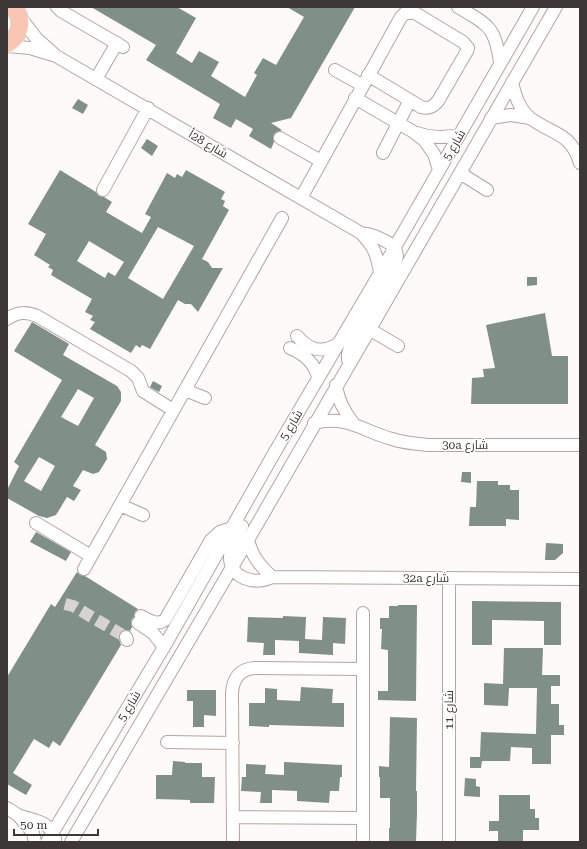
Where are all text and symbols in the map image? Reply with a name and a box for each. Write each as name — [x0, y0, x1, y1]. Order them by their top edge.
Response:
street label: شارع 28أ — [185, 126, 231, 162]
street label: شارع 5 — [440, 127, 469, 163]
street label: شارع 5 — [276, 407, 306, 443]
street label: 30a شارع — [442, 438, 488, 453]
street label: 32a شارع — [403, 571, 449, 586]
street label: شارع 5 — [114, 688, 144, 724]
street label: شارع 11 — [442, 690, 457, 730]
scale bar — [14, 811, 98, 837]
text: 50 m — [20, 818, 47, 832]

